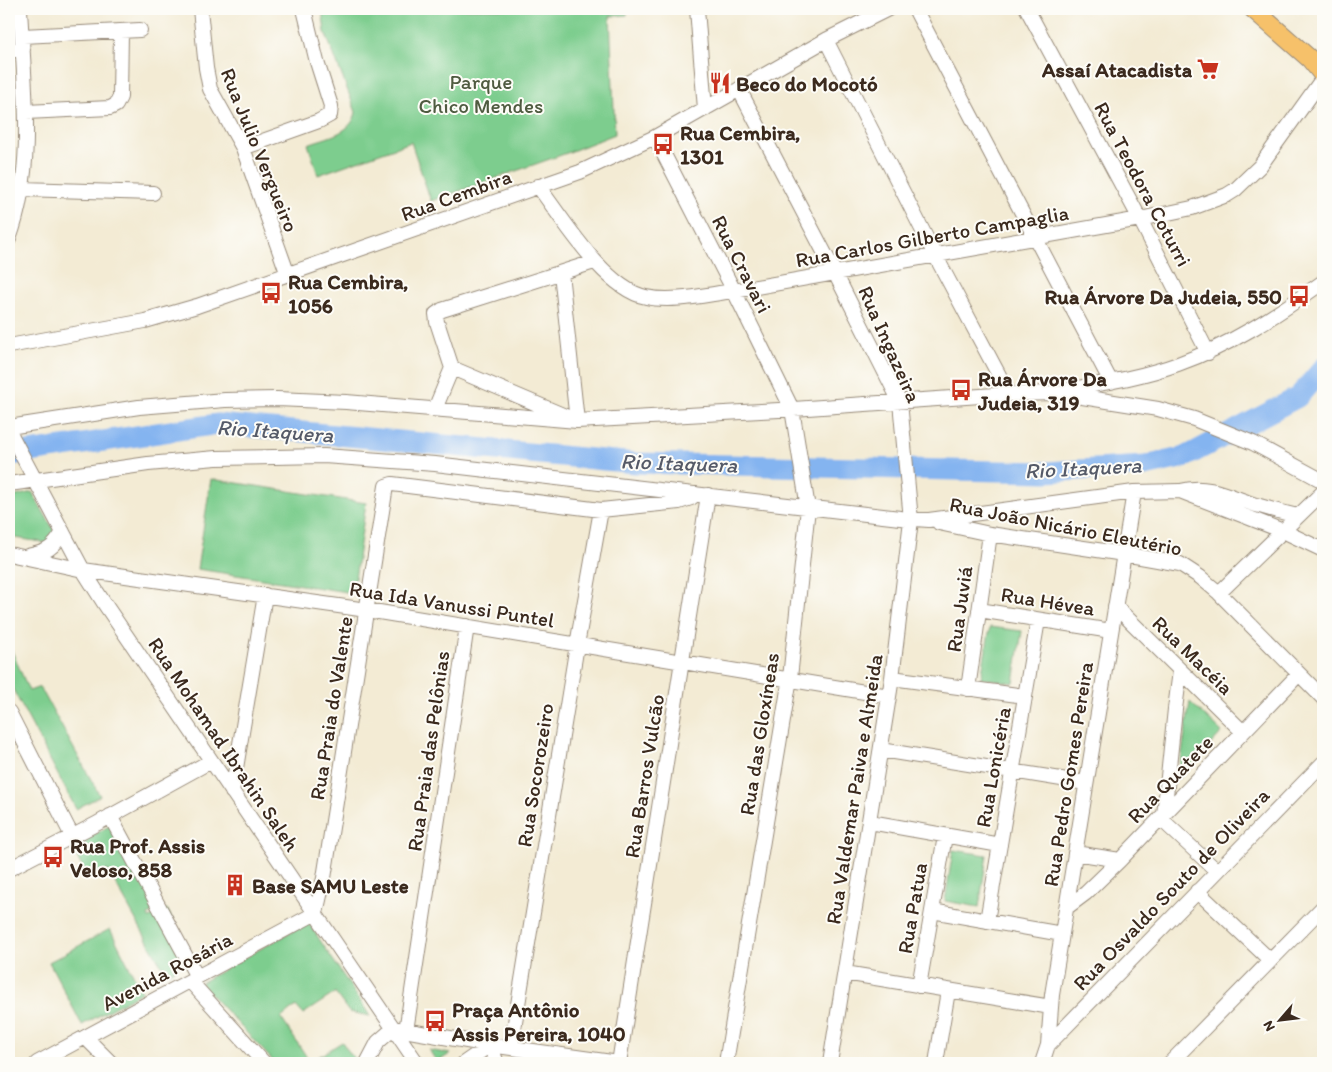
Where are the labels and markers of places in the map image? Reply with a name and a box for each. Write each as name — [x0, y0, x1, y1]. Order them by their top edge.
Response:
supermarket icon: Assaí Atacadista — [1195, 56, 1221, 82]
place label: Assaí Atacadista — [1041, 57, 1193, 82]
restaurant icon: Beco do Mocotó — [707, 70, 733, 96]
place label: Beco do Mocotó — [736, 71, 878, 96]
place label: Rua Cembira, 1301 — [680, 120, 801, 169]
bus stop icon: Rua Cembira, 1301 — [650, 131, 676, 157]
place label: Rua Cembira, 1056 — [288, 269, 409, 318]
bus stop icon: Rua Cembira, 1056 — [258, 280, 284, 306]
bus stop icon: Rua Árvore Da Judeia, 550 — [1286, 283, 1312, 309]
place label: Rua Árvore Da Judeia, 550 — [1045, 284, 1282, 309]
place label: Rua Árvore Da Judeia, 319 — [977, 366, 1108, 415]
bus stop icon: Rua Árvore Da Judeia, 319 — [948, 377, 974, 403]
place label: Rua Prof. Assis Veloso, 858 — [70, 833, 205, 882]
bus stop icon: Rua Prof. Assis Veloso, 858 — [40, 844, 66, 870]
building icon: Base SAMU Leste — [222, 872, 248, 898]
place label: Base SAMU Leste — [252, 873, 409, 898]
place label: Praça Antônio Assis Pereira, 1040 — [451, 997, 626, 1046]
bus stop icon: Praça Antônio Assis Pereira, 1040 — [422, 1008, 448, 1034]

